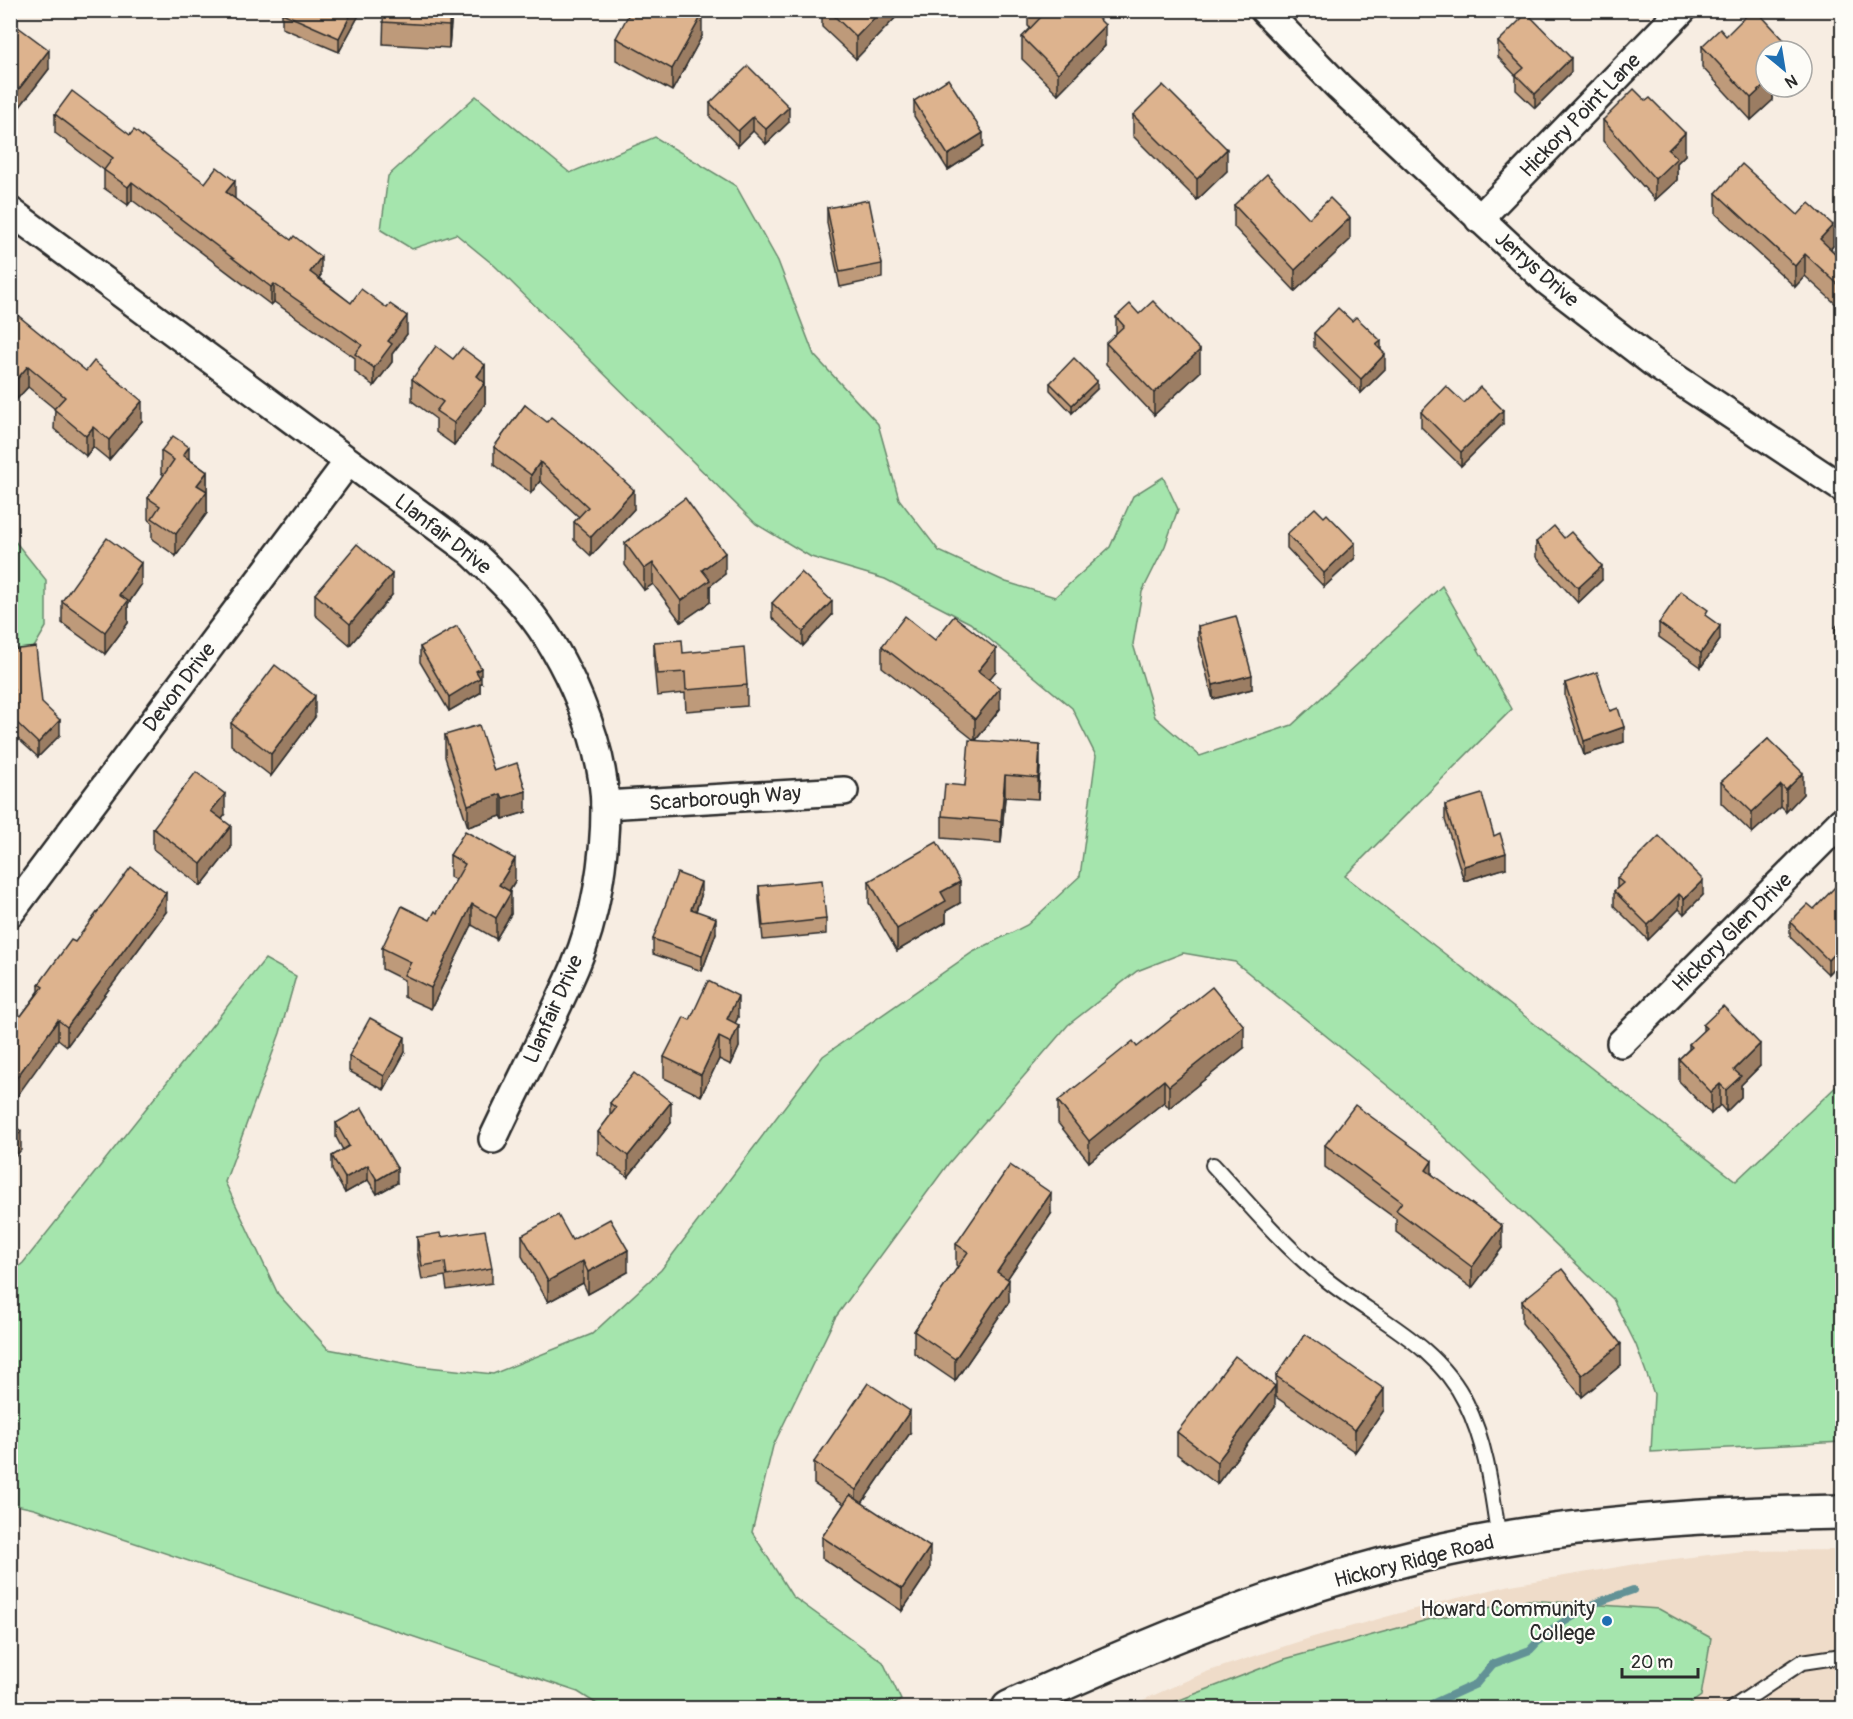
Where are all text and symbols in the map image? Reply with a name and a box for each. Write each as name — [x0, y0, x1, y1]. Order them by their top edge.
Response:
north arrow — [1754, 39, 1814, 99]
street label: Hickory Point Lane — [1514, 47, 1647, 183]
text: N — [1781, 70, 1801, 93]
street label: Jerrys Drive — [1489, 225, 1585, 314]
street label: Llanfair Drive — [389, 488, 497, 581]
street label: Devon Drive — [137, 637, 222, 737]
street label: Scarborough Way — [648, 780, 802, 817]
street label: Hickory Glen Drive — [1667, 866, 1798, 998]
street label: Llanfair Drive — [518, 950, 590, 1068]
street label: Hickory Ridge Road — [1331, 1529, 1497, 1594]
place label: Howard Community College — [1420, 1596, 1596, 1647]
marker: Howard Community College — [1600, 1614, 1614, 1628]
scale bar — [1622, 1641, 1698, 1679]
text: 20 m — [1631, 1651, 1673, 1674]

